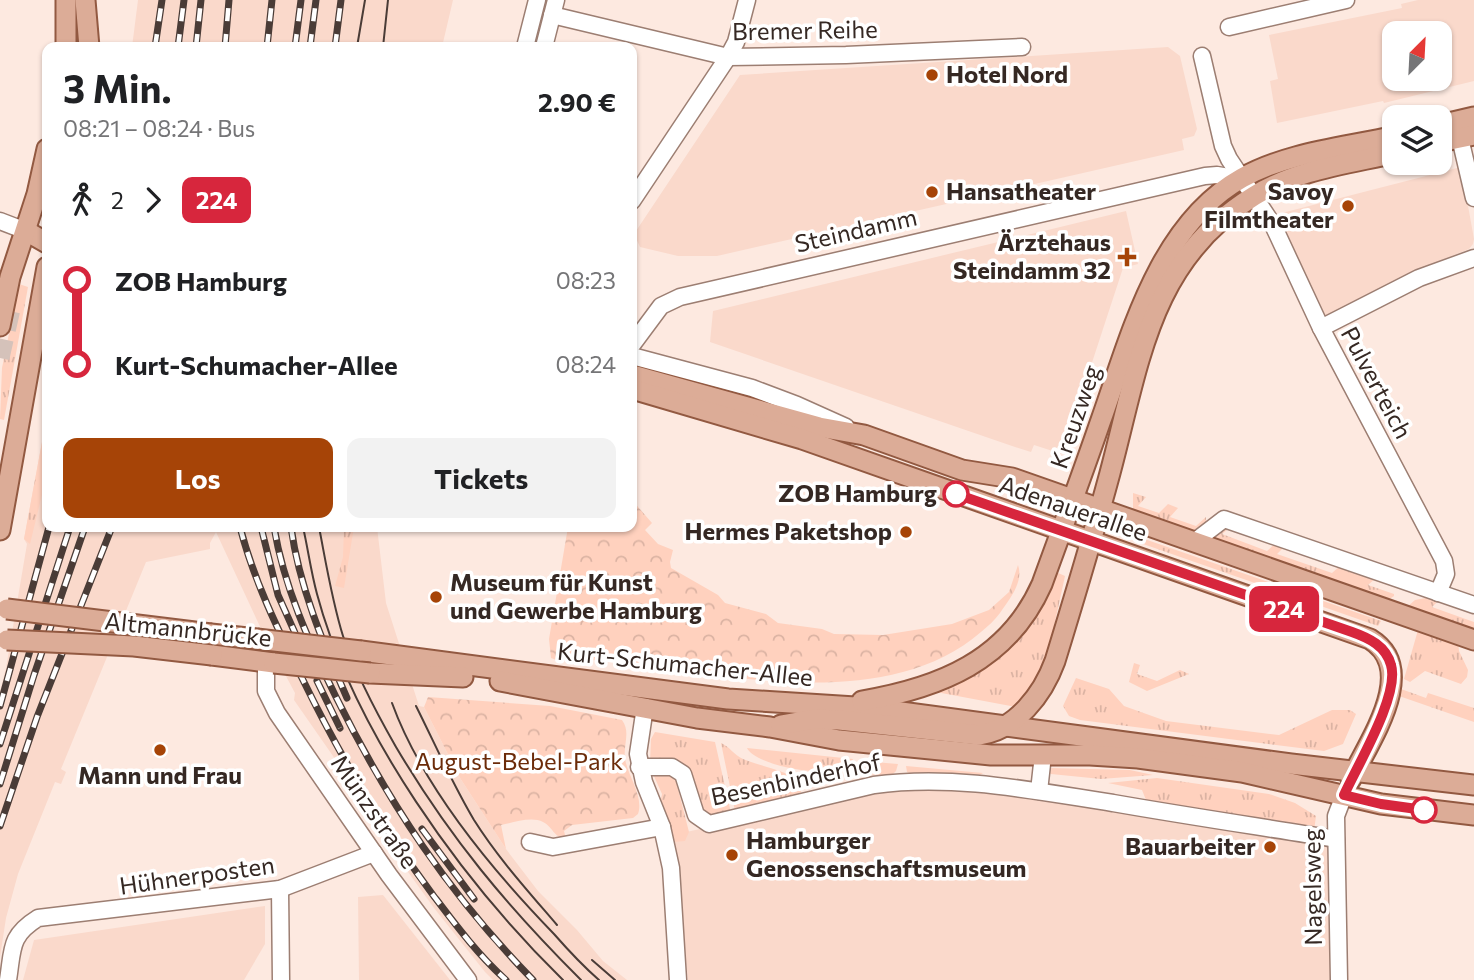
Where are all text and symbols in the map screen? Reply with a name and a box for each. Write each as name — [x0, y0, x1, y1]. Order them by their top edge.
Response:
street label: Bremer Reihe — [732, 14, 878, 45]
north arrow — [1382, 21, 1452, 91]
map controls — [1382, 21, 1452, 175]
place label: Hotel Nord — [946, 59, 1068, 88]
text: 3 Min. — [63, 64, 172, 111]
marker: Hotel Nord — [924, 67, 940, 83]
text: 2.90 € — [538, 86, 616, 117]
button: layers — [1382, 105, 1452, 175]
text: 08:21 – 08:24 · Bus — [63, 114, 255, 142]
place label: Hansatheater — [946, 176, 1096, 205]
place label: Savoy Filmtheater — [1204, 176, 1334, 233]
icon: walk — [63, 181, 101, 219]
icon: forward — [134, 181, 172, 219]
marker: Hansatheater — [924, 184, 940, 200]
text: 224 — [196, 185, 237, 214]
text: 2 — [111, 186, 124, 214]
marker: Savoy Filmtheater — [1340, 198, 1356, 214]
street label: Steindamm — [792, 201, 920, 258]
place label: Ärztehaus Steindamm 32 — [953, 227, 1111, 284]
marker: Ärztehaus Steindamm 32 — [1117, 247, 1137, 267]
text: ZOB Hamburg — [115, 265, 287, 296]
text: 08:23 — [556, 266, 616, 294]
street label: Pulverteich — [1336, 321, 1419, 443]
text: Kurt-Schumacher-Allee — [115, 349, 398, 380]
text: 08:24 — [555, 350, 616, 378]
street label: Kreuzweg — [1043, 361, 1106, 472]
button: Los — [63, 438, 333, 518]
button: Tickets — [347, 438, 616, 518]
street label: Adenauerallee — [996, 469, 1151, 546]
place label: ZOB Hamburg — [778, 478, 937, 507]
marker: ZOB Hamburg — [943, 481, 969, 507]
place label: Hermes Paketshop — [684, 516, 892, 545]
marker: Hermes Paketshop — [898, 524, 914, 540]
place label: Museum für Kunst und Gewerbe Hamburg — [450, 567, 702, 624]
line badge: 224 — [1244, 586, 1324, 632]
marker: Museum für Kunst und Gewerbe Hamburg — [428, 589, 444, 605]
text: 224 — [1263, 594, 1305, 623]
street label: Altmannbrücke — [103, 605, 273, 652]
street label: Kurt-Schumacher-Allee — [556, 636, 814, 691]
marker: Mann und Frau — [152, 742, 168, 758]
park label: August-Bebel-Park — [415, 746, 623, 775]
street label: Besenbinderhof — [708, 746, 884, 811]
street label: Münzstraße — [326, 749, 425, 873]
place label: Mann und Frau — [78, 760, 242, 789]
unlabelled marker — [1411, 797, 1437, 823]
place label: Hamburger Genossenschaftsmuseum — [746, 825, 1027, 882]
street label: Nagelsweg — [1296, 828, 1327, 946]
place label: Bauarbeiter — [1125, 831, 1256, 860]
marker: Bauarbeiter — [1262, 839, 1278, 855]
marker: Hamburger Genossenschaftsmuseum — [724, 847, 740, 863]
street label: Hühnerposten — [117, 849, 276, 900]

